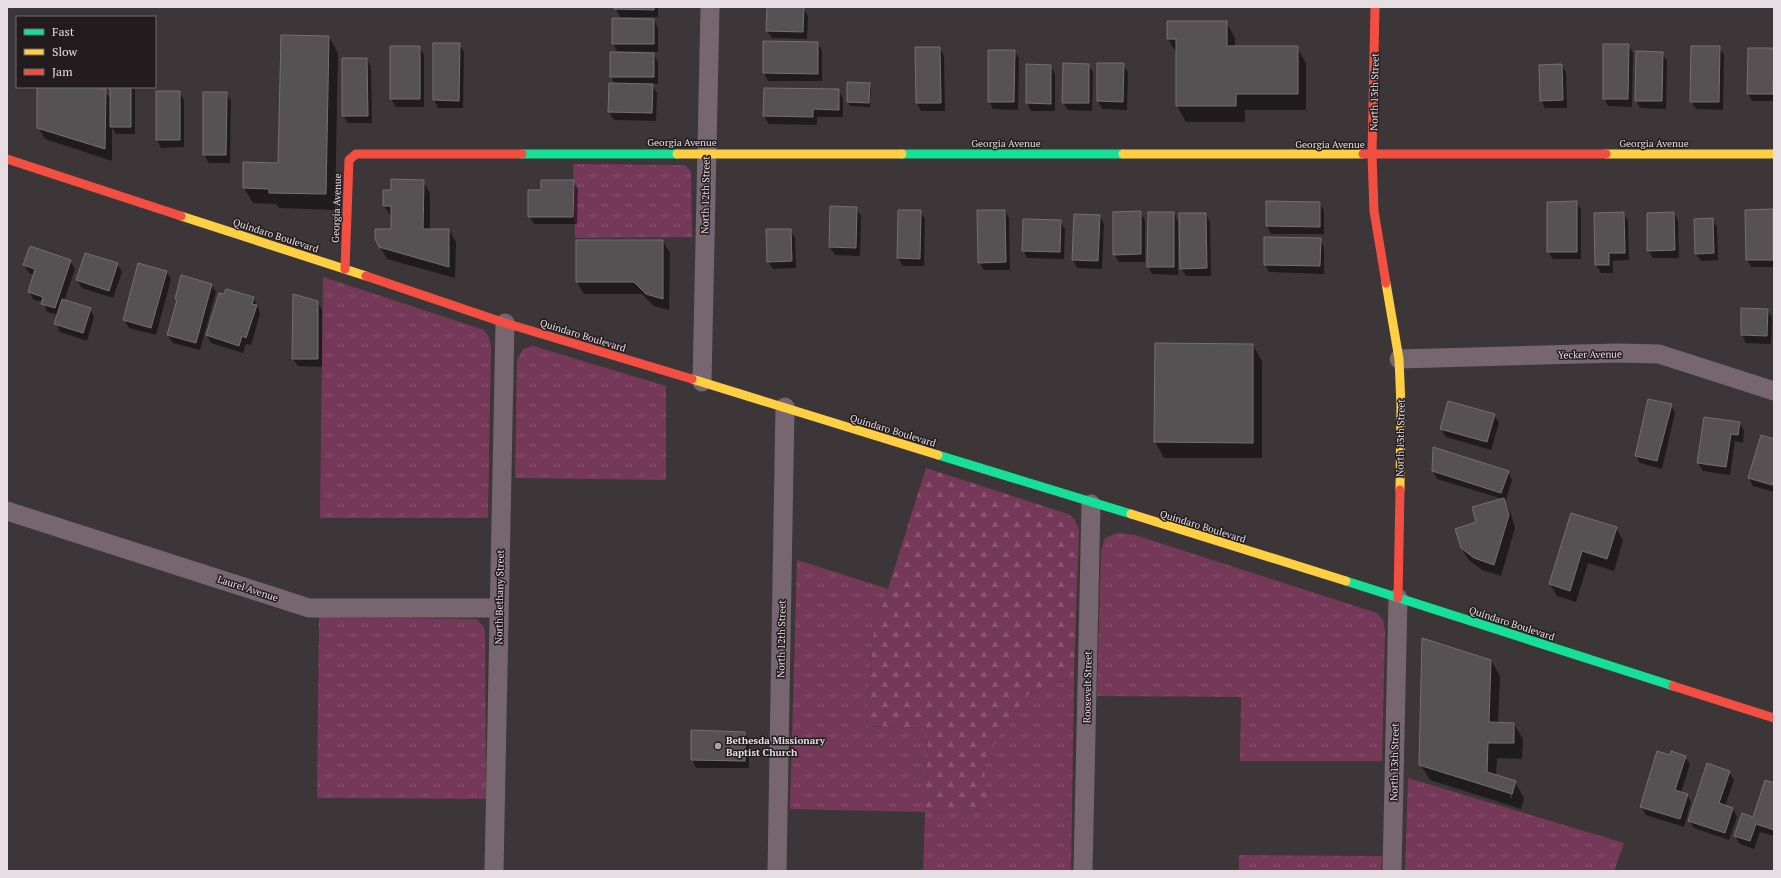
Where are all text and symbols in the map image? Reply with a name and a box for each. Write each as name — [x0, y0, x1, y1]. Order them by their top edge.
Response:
legend — [16, 16, 156, 88]
text: Fast — [52, 24, 75, 39]
text: Slow — [52, 44, 78, 59]
street label: North 13th Street — [1367, 53, 1382, 131]
text: Jam — [52, 64, 73, 79]
street label: Georgia Avenue — [647, 136, 717, 149]
street label: Georgia Avenue — [971, 137, 1041, 150]
street label: Georgia Avenue — [1619, 137, 1689, 150]
street label: Georgia Avenue — [1295, 138, 1365, 151]
street label: North 12th Street — [698, 156, 713, 234]
street label: Georgia Avenue — [329, 173, 344, 243]
street label: Quindaro Boulevard — [231, 215, 321, 256]
street label: Quindaro Boulevard — [538, 316, 628, 355]
street label: Yecker Avenue — [1558, 347, 1622, 362]
street label: North 13th Street — [1393, 399, 1408, 477]
street label: Quindaro Boulevard — [848, 411, 938, 450]
street label: Quindaro Boulevard — [1158, 507, 1248, 546]
street label: North Bethany Street — [492, 549, 507, 644]
street label: Laurel Avenue — [216, 573, 280, 604]
street label: North 12th Street — [774, 600, 789, 678]
street label: Quindaro Boulevard — [1467, 603, 1557, 644]
street label: Roosevelt Street — [1080, 651, 1095, 723]
street label: North 13th Street — [1387, 723, 1402, 801]
place label: Bethesda Missionary Baptist Church — [726, 734, 826, 759]
marker: Bethesda Missionary Baptist Church — [713, 741, 723, 751]

